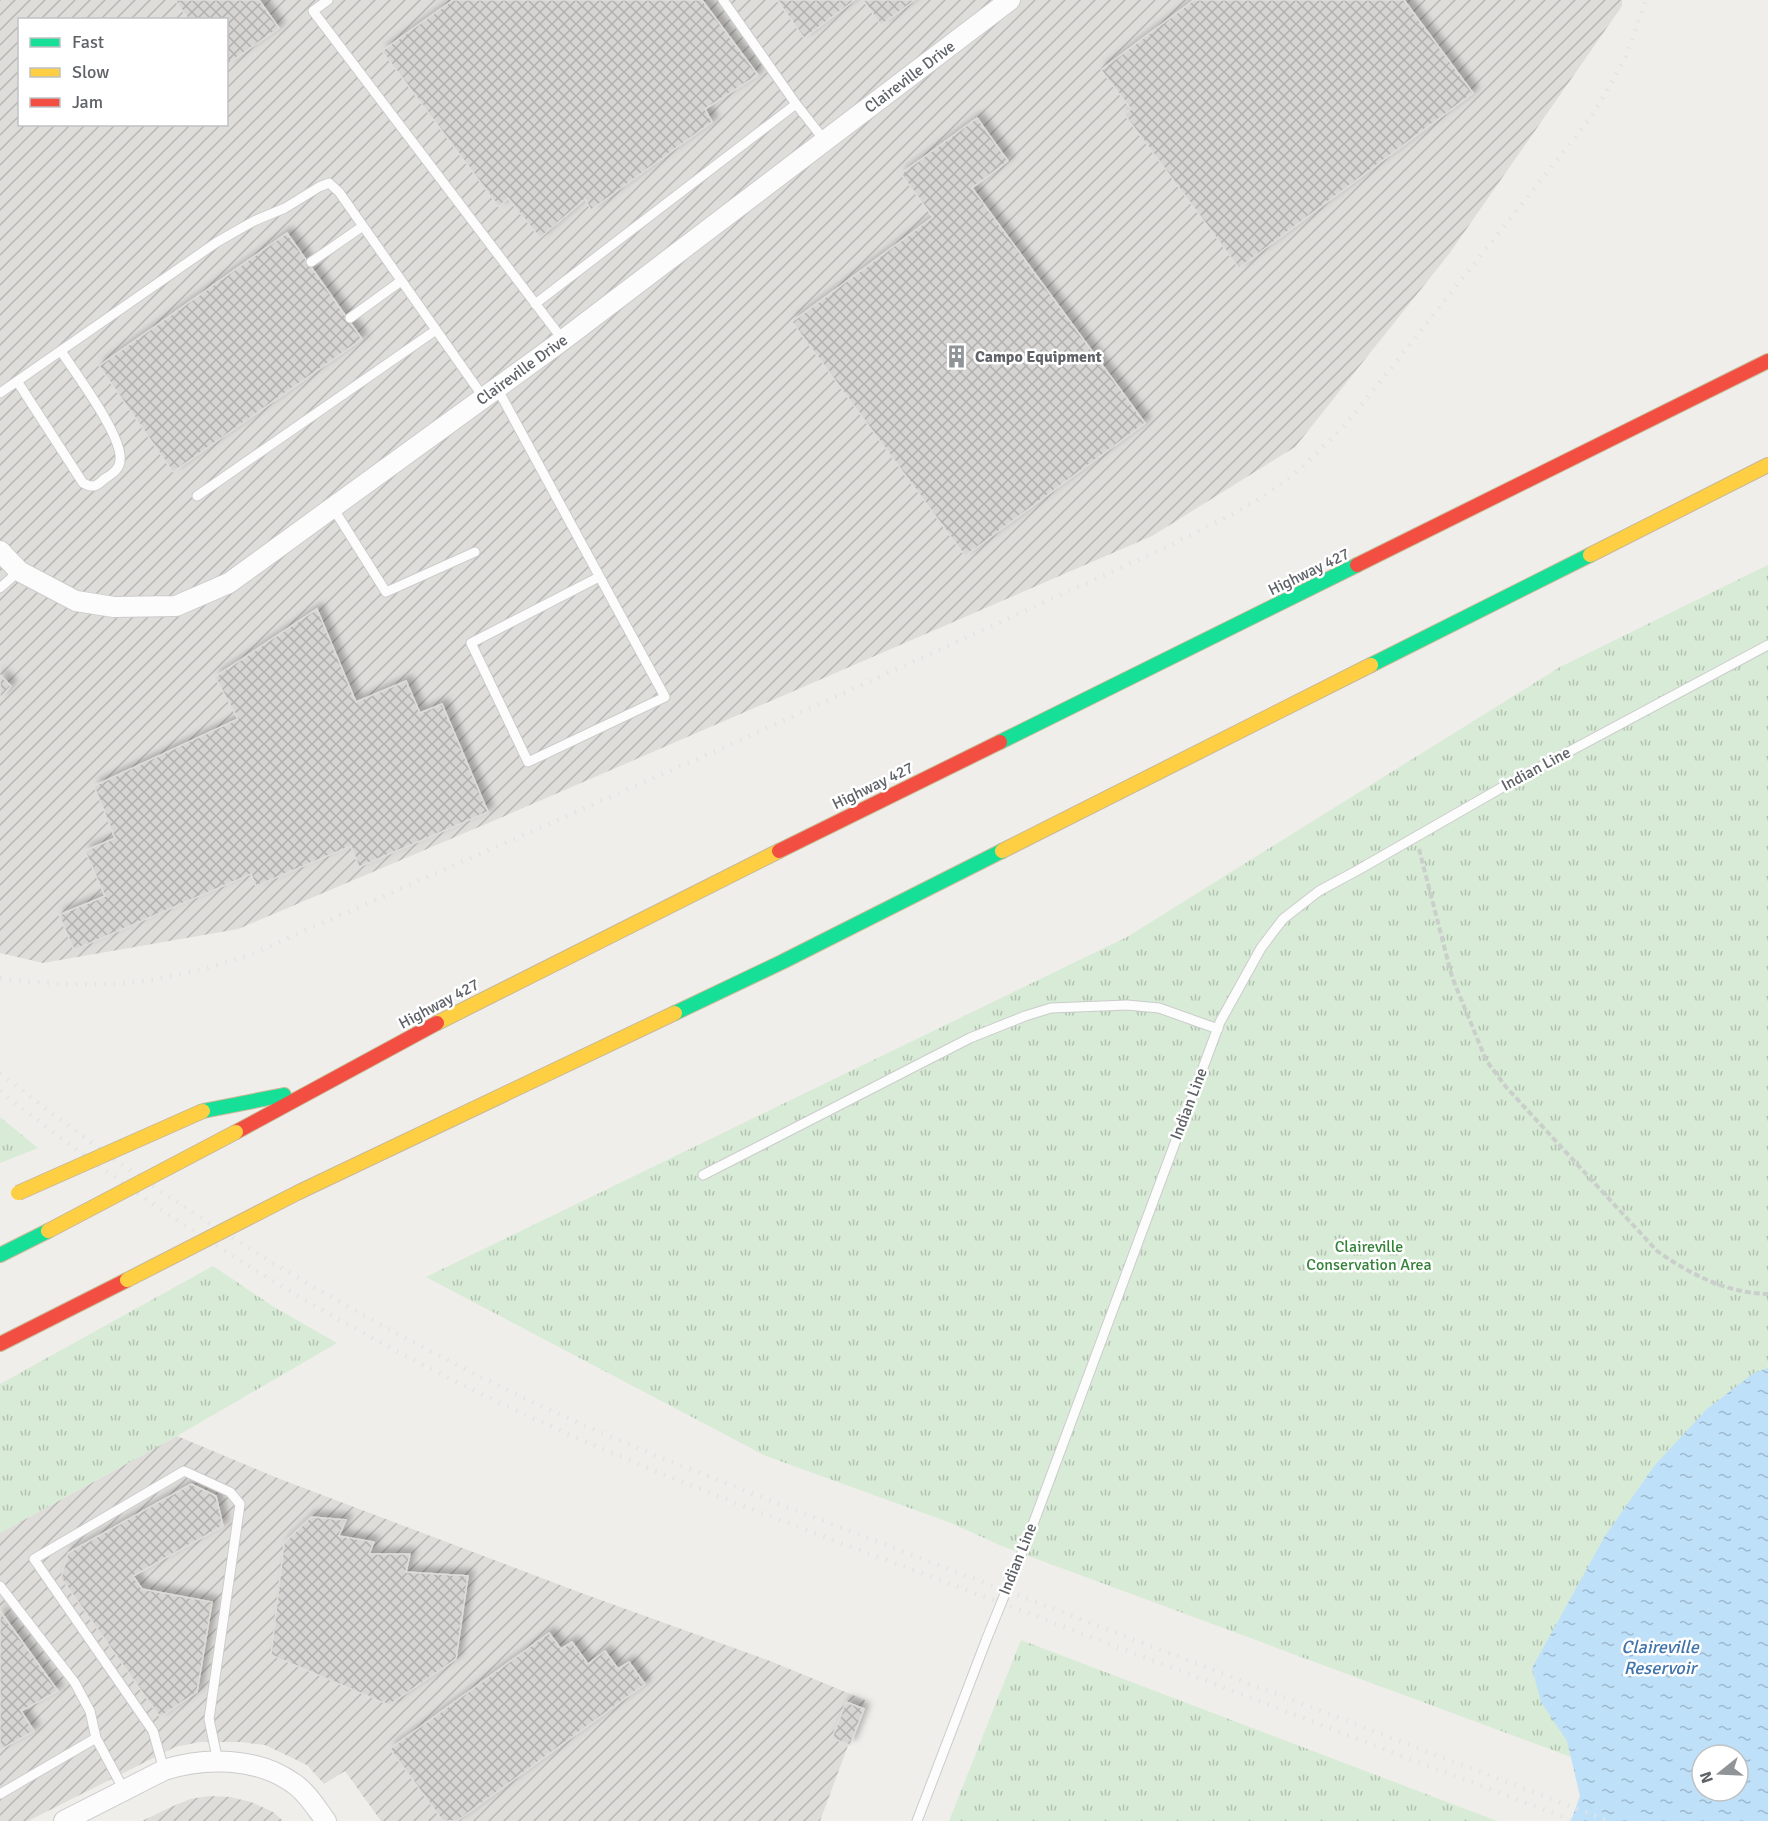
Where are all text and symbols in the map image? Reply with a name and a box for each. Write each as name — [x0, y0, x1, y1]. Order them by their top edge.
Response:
legend — [18, 18, 228, 126]
text: Fast — [72, 31, 104, 53]
street label: Claireville Drive — [861, 36, 959, 118]
text: Slow — [72, 61, 109, 83]
text: Jam — [72, 91, 103, 113]
street label: Claireville Drive — [472, 330, 572, 410]
building icon: Campo Equipment — [944, 344, 970, 370]
place label: Campo Equipment — [975, 347, 1102, 367]
street label: Highway 427 — [1265, 544, 1353, 600]
street label: Indian Line — [1498, 742, 1574, 796]
street label: Highway 427 — [829, 758, 917, 814]
street label: Highway 427 — [395, 974, 483, 1034]
street label: Indian Line — [1166, 1065, 1212, 1143]
park label: Claireville Conservation Area — [1306, 1237, 1432, 1275]
street label: Indian Line — [995, 1520, 1041, 1598]
water label: Claireville Reservoir — [1621, 1636, 1700, 1679]
north arrow — [1690, 1743, 1750, 1803]
text: N — [1695, 1769, 1718, 1786]

